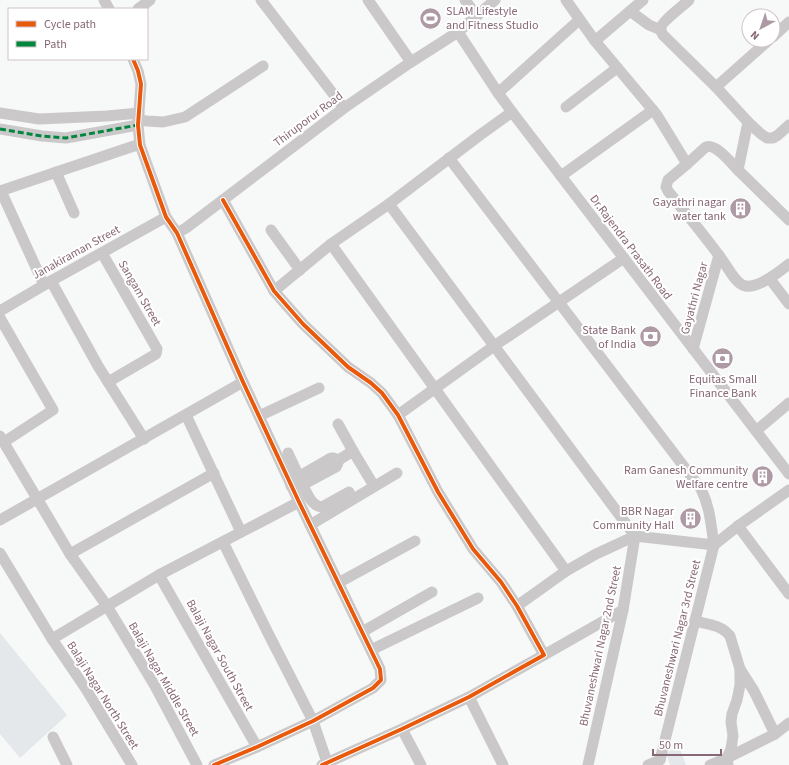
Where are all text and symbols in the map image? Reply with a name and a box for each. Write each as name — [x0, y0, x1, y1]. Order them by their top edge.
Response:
place label: SLAM Lifestyle and Fitness Studio — [446, 3, 538, 34]
sports icon: SLAM Lifestyle and Fitness Studio — [417, 5, 443, 31]
legend — [8, 8, 148, 60]
north arrow — [741, 8, 781, 48]
text: Cycle path — [44, 16, 96, 33]
text: N — [747, 27, 763, 43]
text: Path — [44, 36, 67, 53]
street label: Thiruporur Road — [270, 88, 346, 151]
street label: Dr.Rajendra Prasath Road — [585, 191, 676, 303]
place label: Gayathri nagar water tank — [653, 194, 727, 225]
building icon: Gayathri nagar water tank — [728, 196, 754, 222]
street label: Janakiraman Street — [29, 221, 123, 284]
street label: Sangam Street — [114, 257, 165, 329]
street label: Gayathri Nagar — [677, 259, 713, 336]
place label: State Bank of India — [582, 322, 636, 353]
bank icon: State Bank of India — [638, 324, 664, 350]
bank icon: Equitas Small Finance Bank — [710, 345, 736, 371]
place label: Equitas Small Finance Bank — [689, 371, 757, 402]
place label: Ram Ganesh Community Welfare centre — [624, 462, 748, 493]
building icon: Ram Ganesh Community Welfare centre — [750, 464, 776, 490]
place label: BBR Nagar Community Hall — [593, 503, 675, 534]
building icon: BBR Nagar Community Hall — [677, 505, 703, 531]
street label: Bhuvaneshwari Nagar 3rd Street — [650, 558, 705, 718]
street label: Bhuvaneshwari Nagar 2nd Street — [575, 564, 626, 728]
street label: Balaji Nagar South Street — [182, 596, 257, 714]
street label: Balaji Nagar Middle Street — [124, 619, 203, 739]
street label: Balaji Nagar North Street — [62, 638, 143, 752]
scale bar — [653, 731, 721, 757]
text: 50 m — [659, 737, 683, 754]

